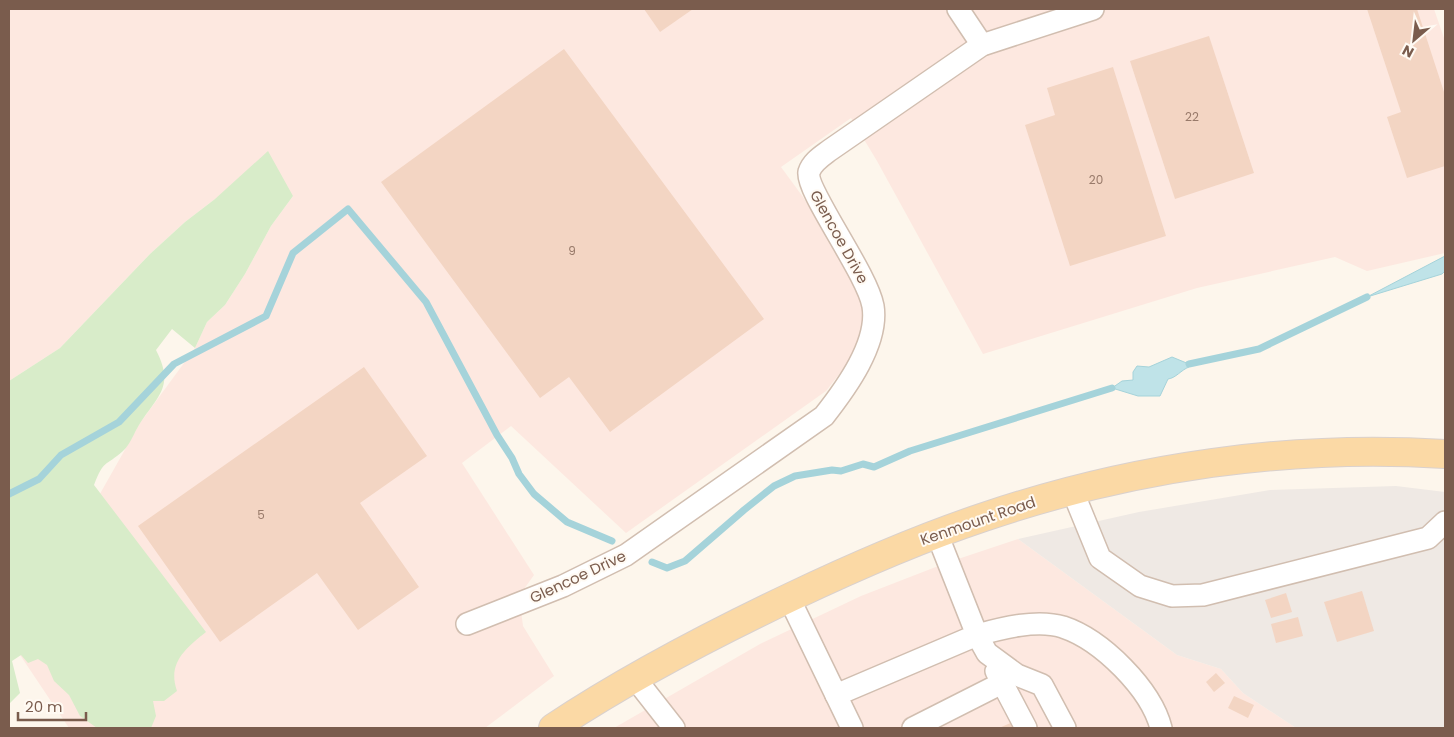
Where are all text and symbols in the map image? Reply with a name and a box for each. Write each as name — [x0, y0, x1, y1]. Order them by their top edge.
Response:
north arrow — [1389, 15, 1439, 65]
text: N — [1399, 40, 1417, 63]
house number: 22 — [1185, 108, 1199, 125]
house number: 20 — [1089, 171, 1103, 188]
street label: Glencoe Drive — [805, 186, 874, 287]
house number: 9 — [568, 242, 576, 259]
street label: Kenmount Road — [917, 491, 1038, 550]
house number: 5 — [257, 506, 265, 523]
street label: Glencoe Drive — [526, 545, 629, 608]
scale bar — [18, 690, 85, 722]
text: 20 m — [25, 696, 63, 717]

